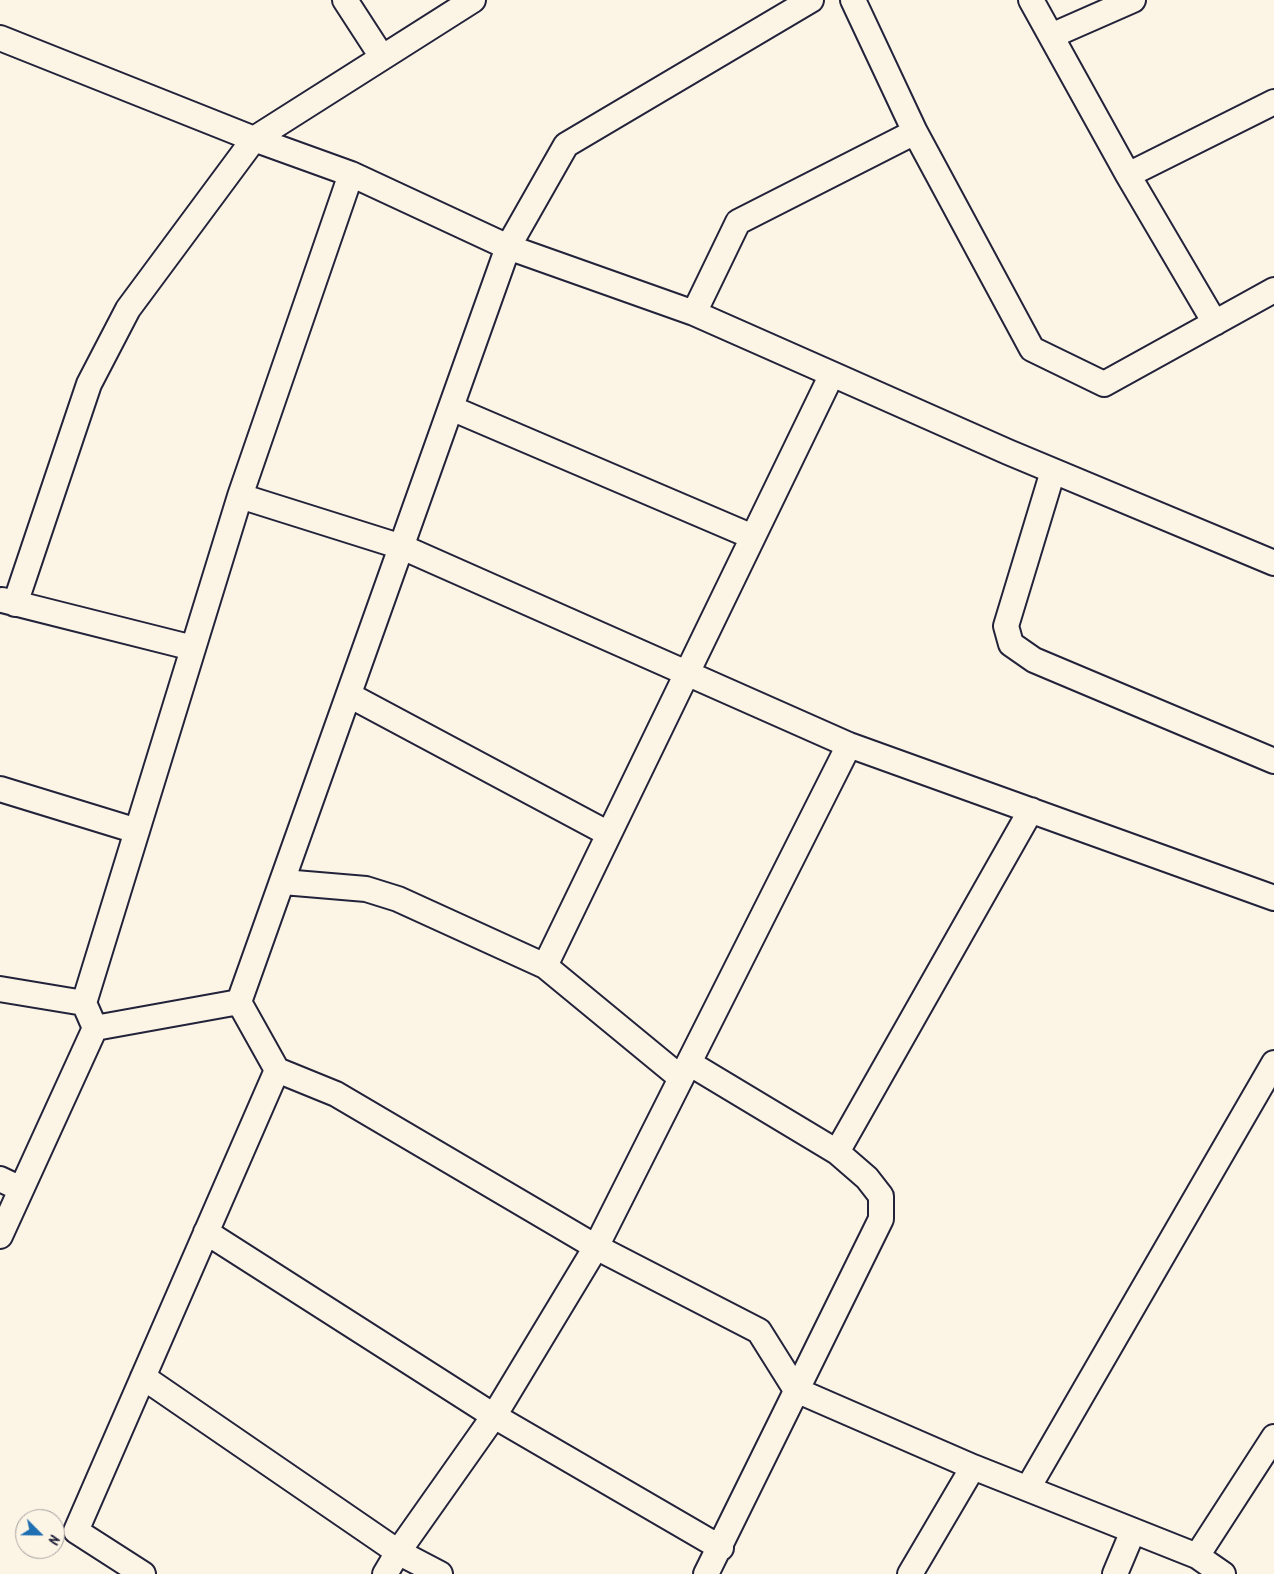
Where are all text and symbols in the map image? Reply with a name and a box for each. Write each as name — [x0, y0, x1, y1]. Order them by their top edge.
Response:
north arrow — [15, 1509, 65, 1559]
text: N — [41, 1531, 65, 1548]

